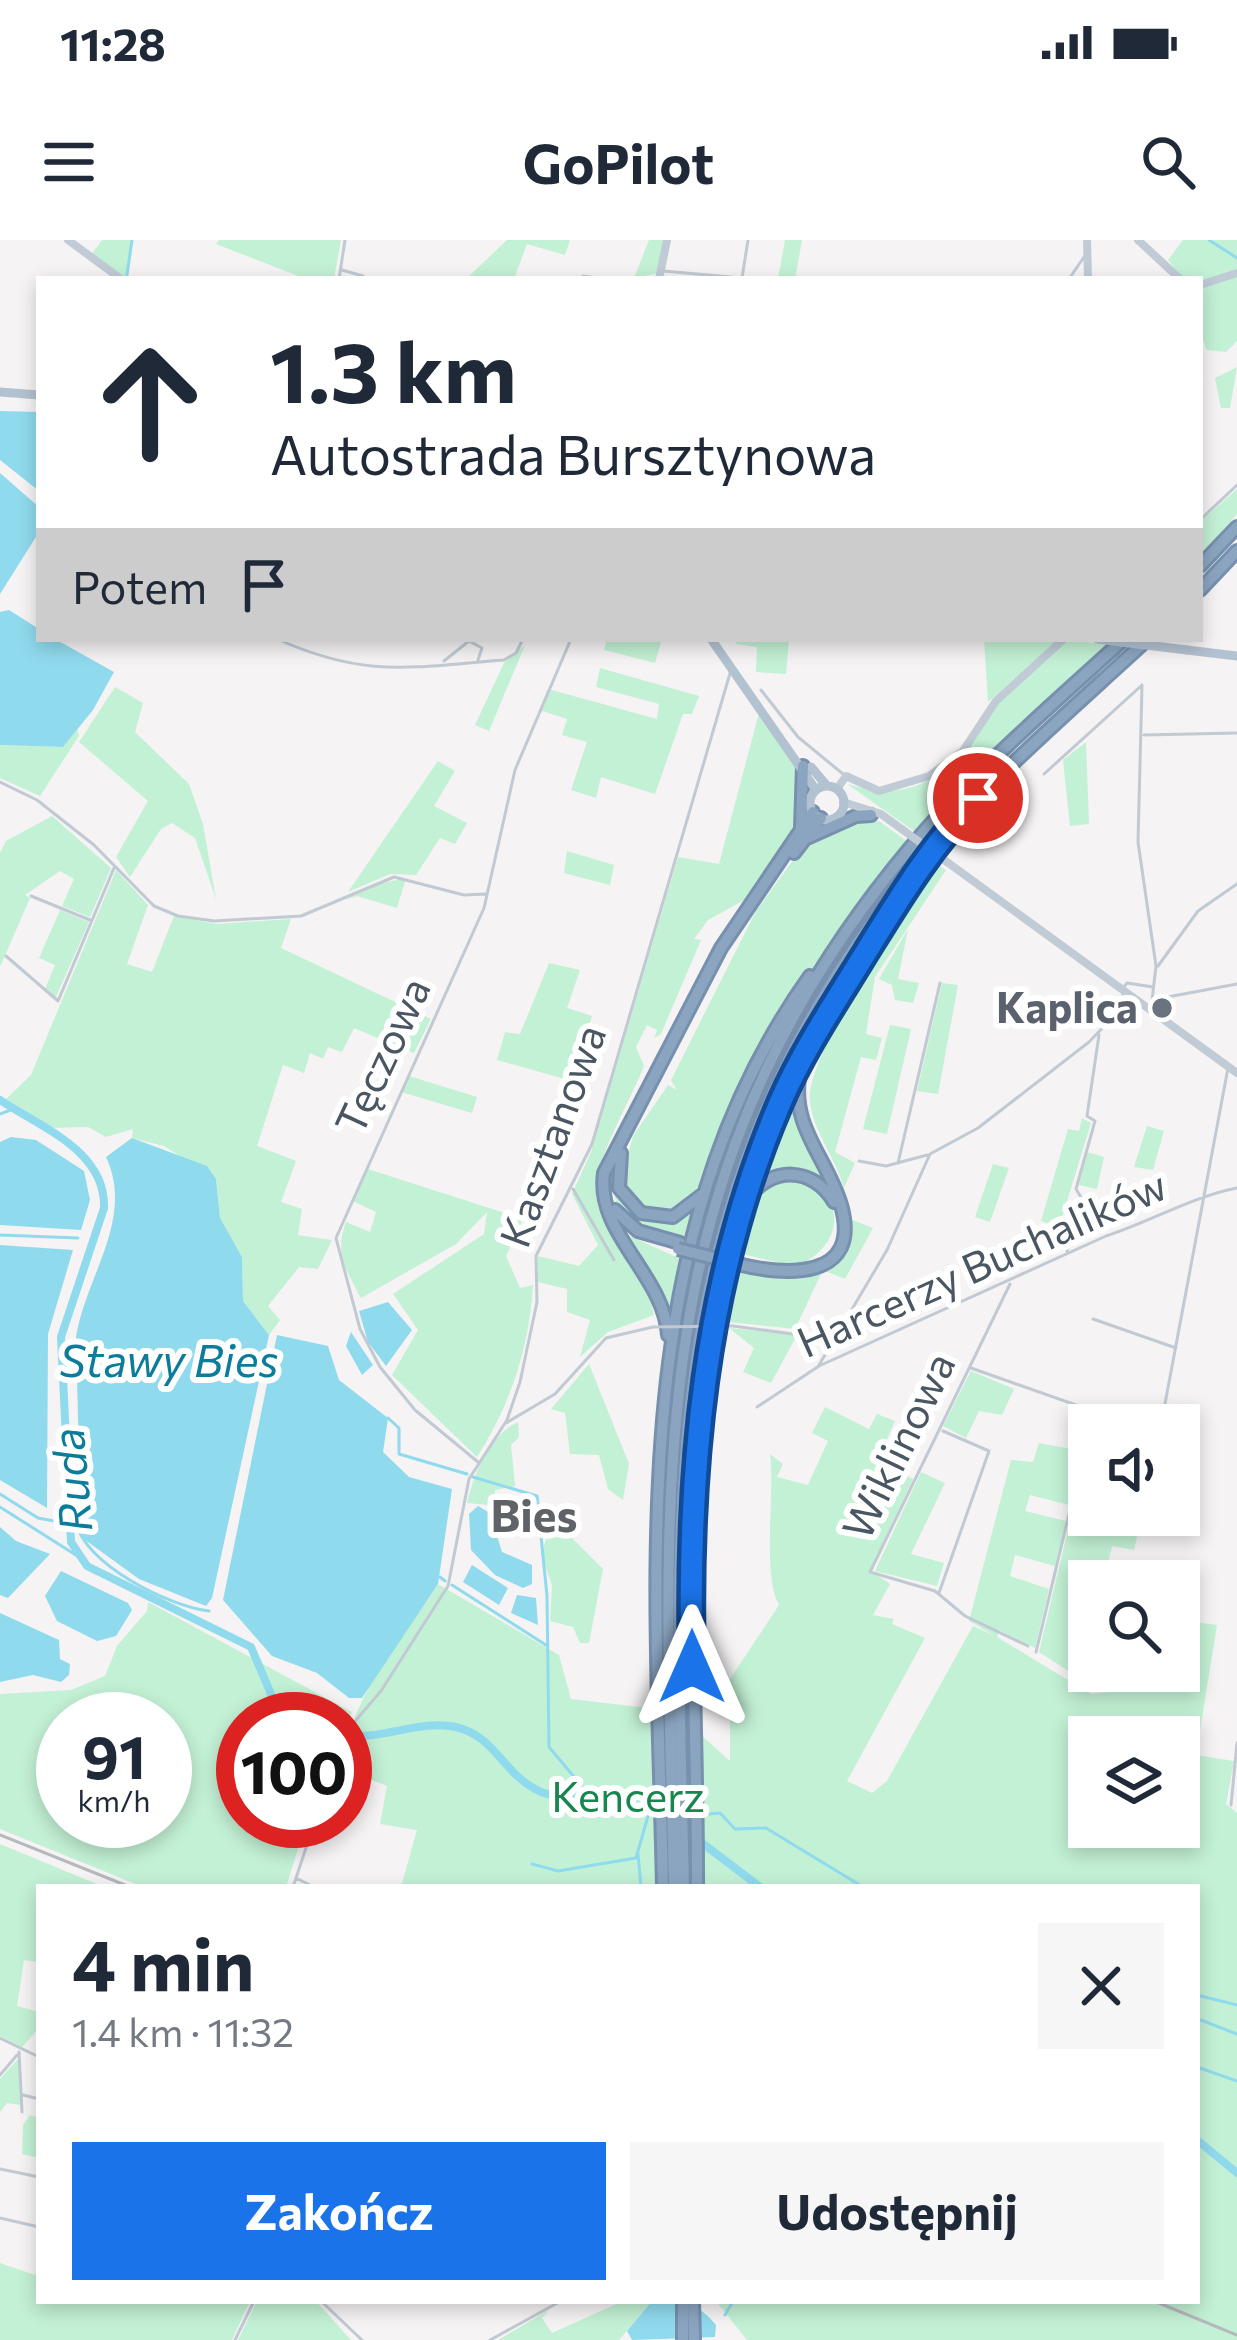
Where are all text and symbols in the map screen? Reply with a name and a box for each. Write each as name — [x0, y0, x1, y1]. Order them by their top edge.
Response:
text: 11:28 — [60, 15, 166, 70]
icon: menu — [36, 129, 102, 195]
text: GoPilot — [523, 129, 714, 195]
icon: search — [1135, 129, 1201, 195]
text: 1.3 km — [270, 318, 517, 420]
icon: ahead — [72, 324, 228, 480]
text: Autostrada Bursztynowa — [270, 420, 876, 486]
icon: arrive — [231, 552, 297, 618]
text: Potem — [72, 558, 207, 613]
pin — [927, 747, 1029, 849]
icon: arrive — [945, 765, 1011, 831]
street label: Tęczowa — [322, 969, 440, 1142]
place label: Kaplica — [996, 980, 1138, 1032]
marker: Kaplica — [1149, 995, 1175, 1021]
street label: Kasztanowa — [487, 1017, 615, 1254]
street label: Harcerzy Buchalików — [789, 1157, 1174, 1367]
water label: Stawy Bies — [59, 1331, 279, 1386]
street label: Wiklinowa — [830, 1343, 965, 1547]
map controls — [1068, 1404, 1200, 1848]
button: sound — [1068, 1404, 1200, 1536]
water label: Ruda — [38, 1426, 101, 1535]
district label: Bies — [491, 1486, 578, 1541]
button: search — [1068, 1560, 1200, 1692]
position arrow — [629, 1604, 755, 1730]
speed limit sign: 100 — [216, 1692, 372, 1848]
button: layers — [1068, 1716, 1200, 1848]
text: 91 — [82, 1718, 146, 1791]
park label: Kencerz — [551, 1769, 705, 1821]
text: km/h — [78, 1781, 150, 1818]
text: 4 min — [72, 1918, 254, 2006]
button: close — [1038, 1923, 1164, 2049]
text: 1.4 km · 11:32 — [72, 2007, 294, 2055]
button: Zakończ — [72, 2142, 606, 2280]
button: Udostępnij — [630, 2142, 1164, 2280]

